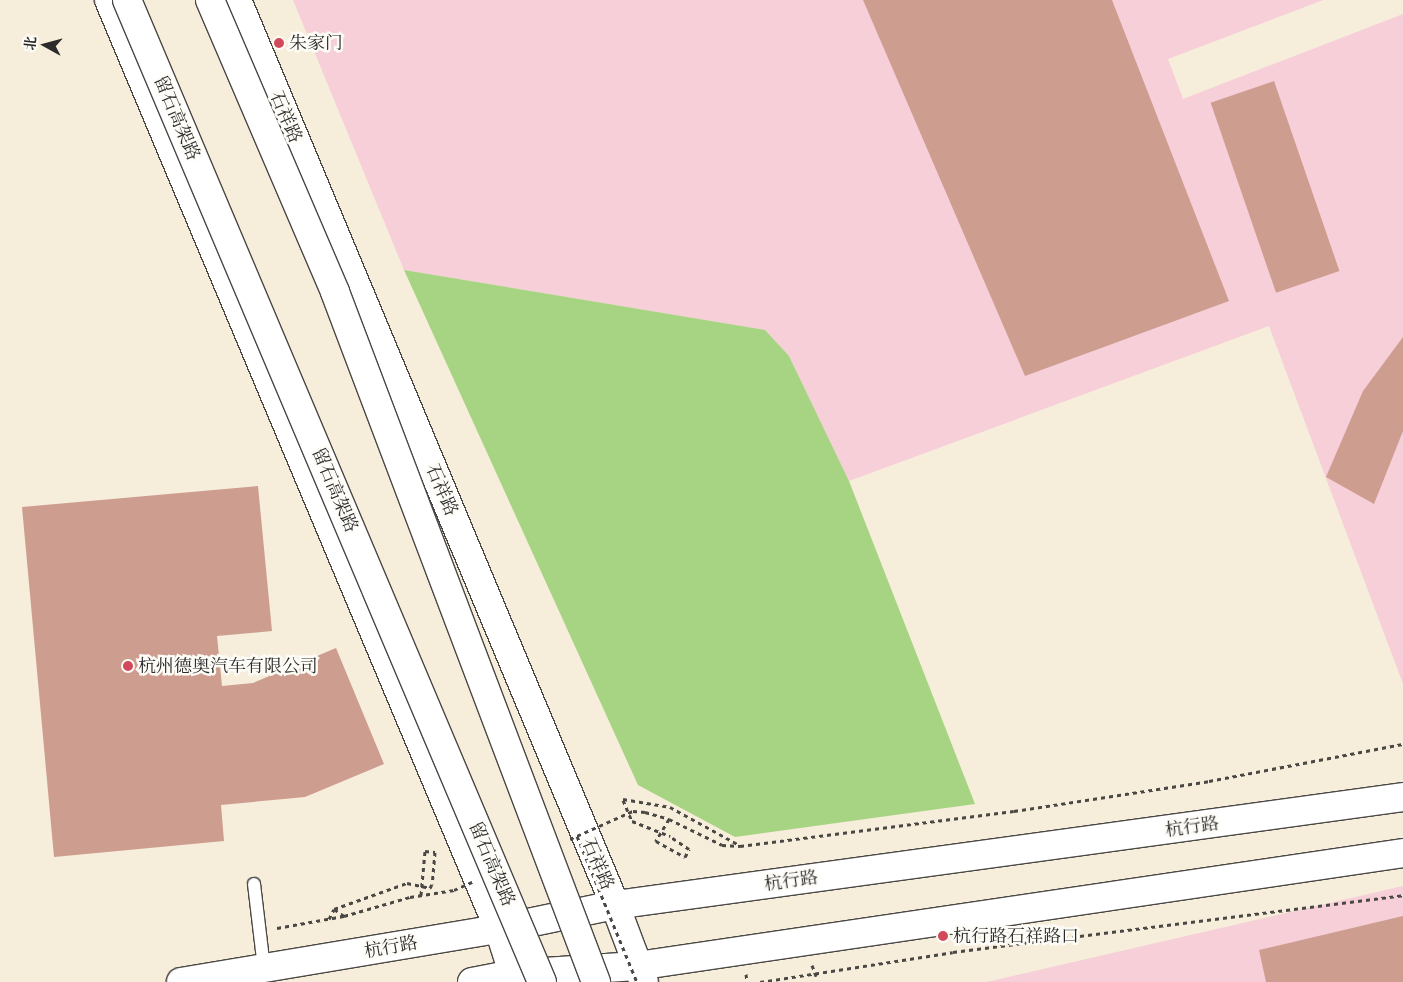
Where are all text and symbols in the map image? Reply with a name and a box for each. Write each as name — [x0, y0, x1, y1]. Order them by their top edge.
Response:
north arrow — [20, 20, 70, 70]
place label: 朱家门 — [289, 32, 343, 54]
text: 北 — [19, 35, 41, 51]
marker: 朱家门 — [273, 37, 285, 49]
street label: 留石高架路 — [149, 72, 205, 164]
street label: 石祥路 — [266, 88, 306, 146]
street label: 留石高架路 — [307, 444, 363, 536]
street label: 石祥路 — [422, 461, 462, 519]
place label: 杭州德奥汽车有限公司 — [138, 655, 318, 677]
marker: 杭州德奥汽车有限公司 — [122, 660, 134, 672]
street label: 杭行路 — [1164, 813, 1220, 841]
street label: 留石高架路 — [464, 818, 520, 910]
street label: 石祥路 — [578, 835, 618, 893]
street label: 杭行路 — [763, 867, 819, 895]
place label: 杭行路石祥路口 — [953, 925, 1079, 947]
marker: 杭行路石祥路口 — [937, 930, 949, 942]
street label: 杭行路 — [363, 932, 419, 962]

